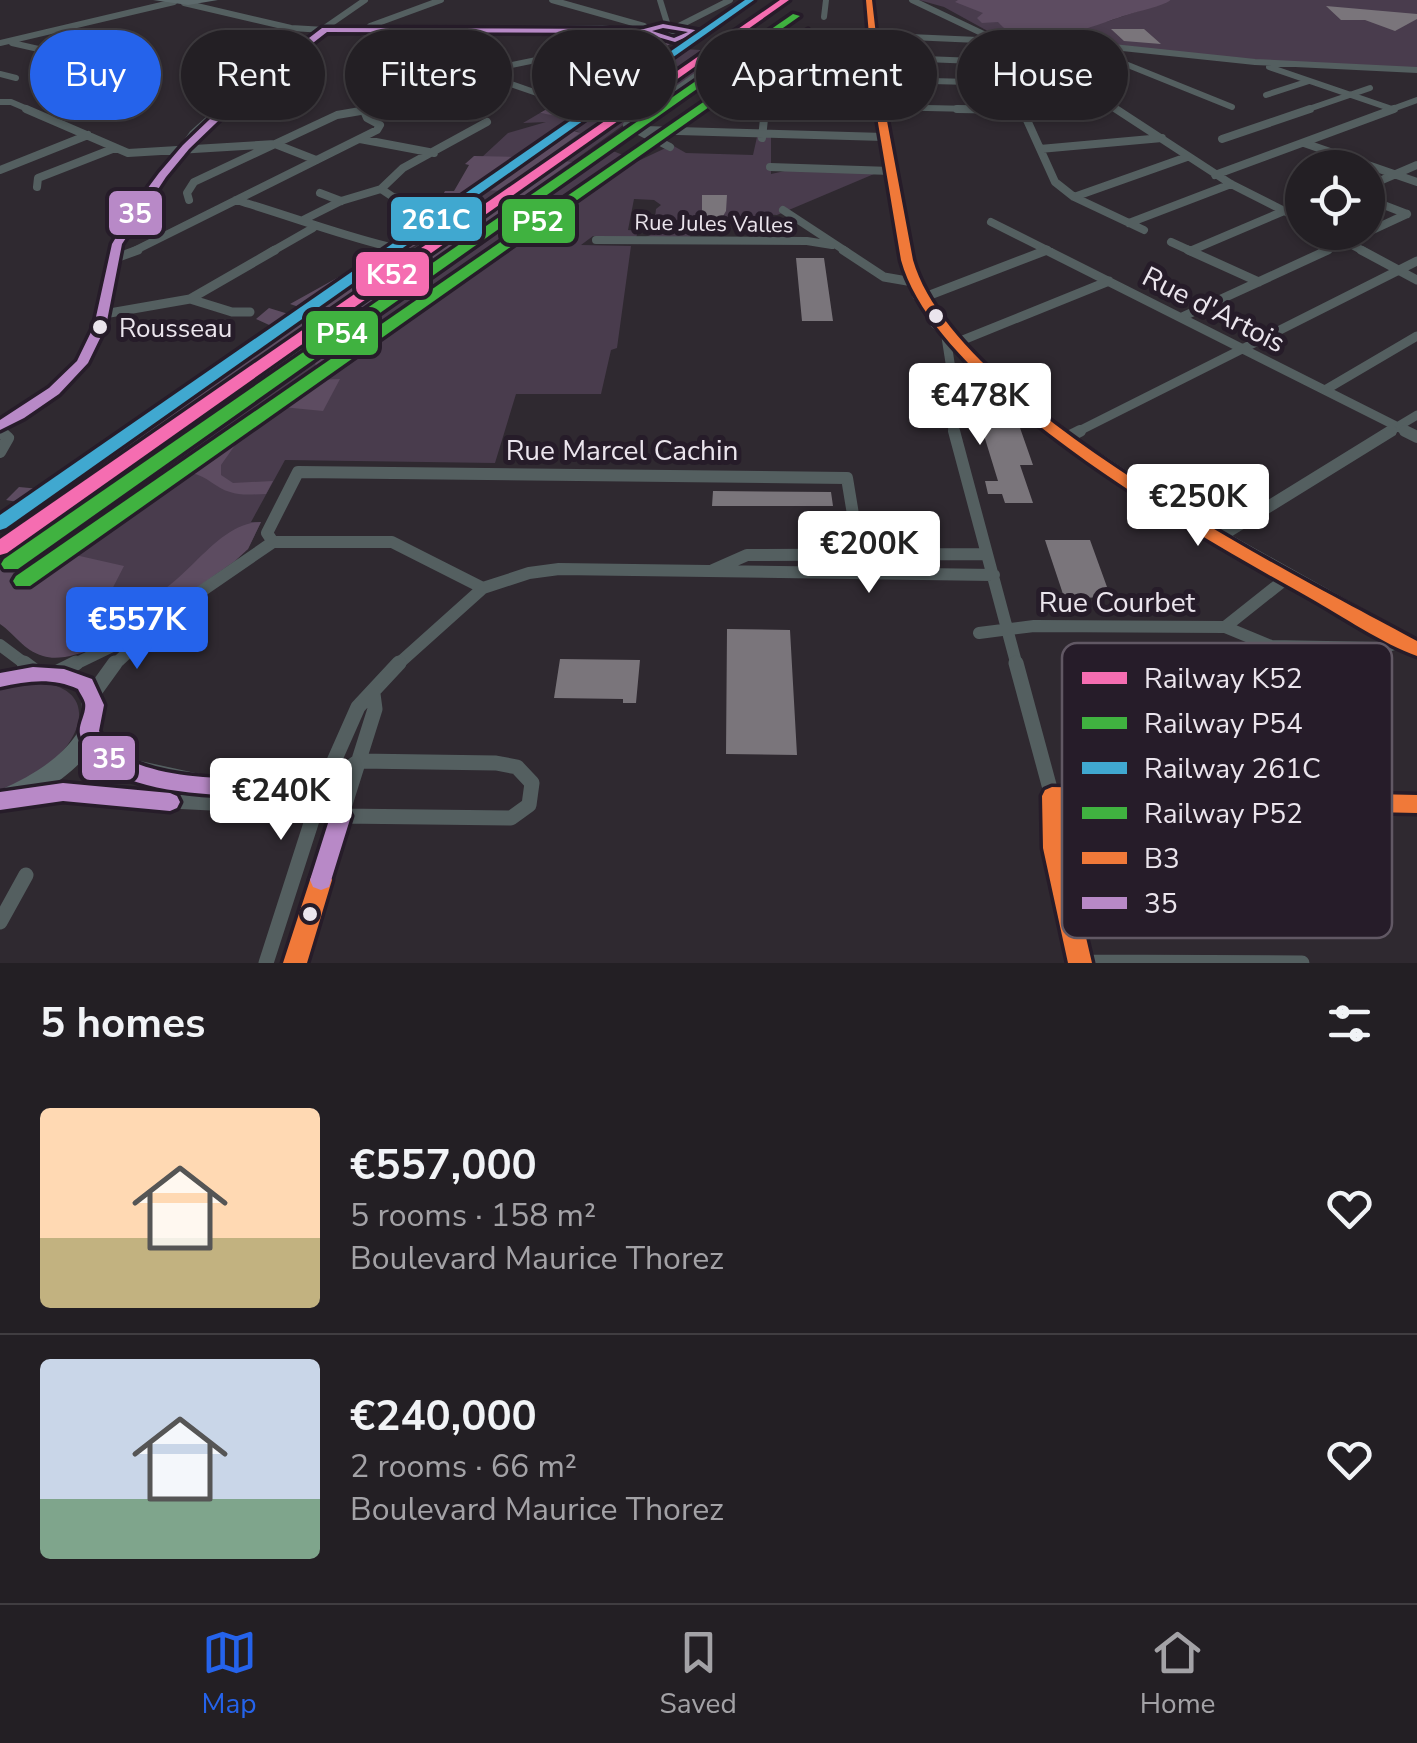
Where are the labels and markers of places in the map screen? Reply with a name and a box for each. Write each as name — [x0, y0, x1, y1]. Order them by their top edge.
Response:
unlabelled marker — [926, 306, 946, 326]
place label: Rousseau — [119, 311, 232, 346]
marker: Rousseau — [90, 317, 110, 337]
pin: €478K — [910, 363, 1050, 448]
pin: €250K — [1128, 464, 1268, 549]
pin: €200K — [799, 511, 939, 596]
pin: €557K — [67, 587, 207, 672]
pin: €240K — [211, 758, 351, 843]
unlabelled marker — [300, 904, 320, 924]

